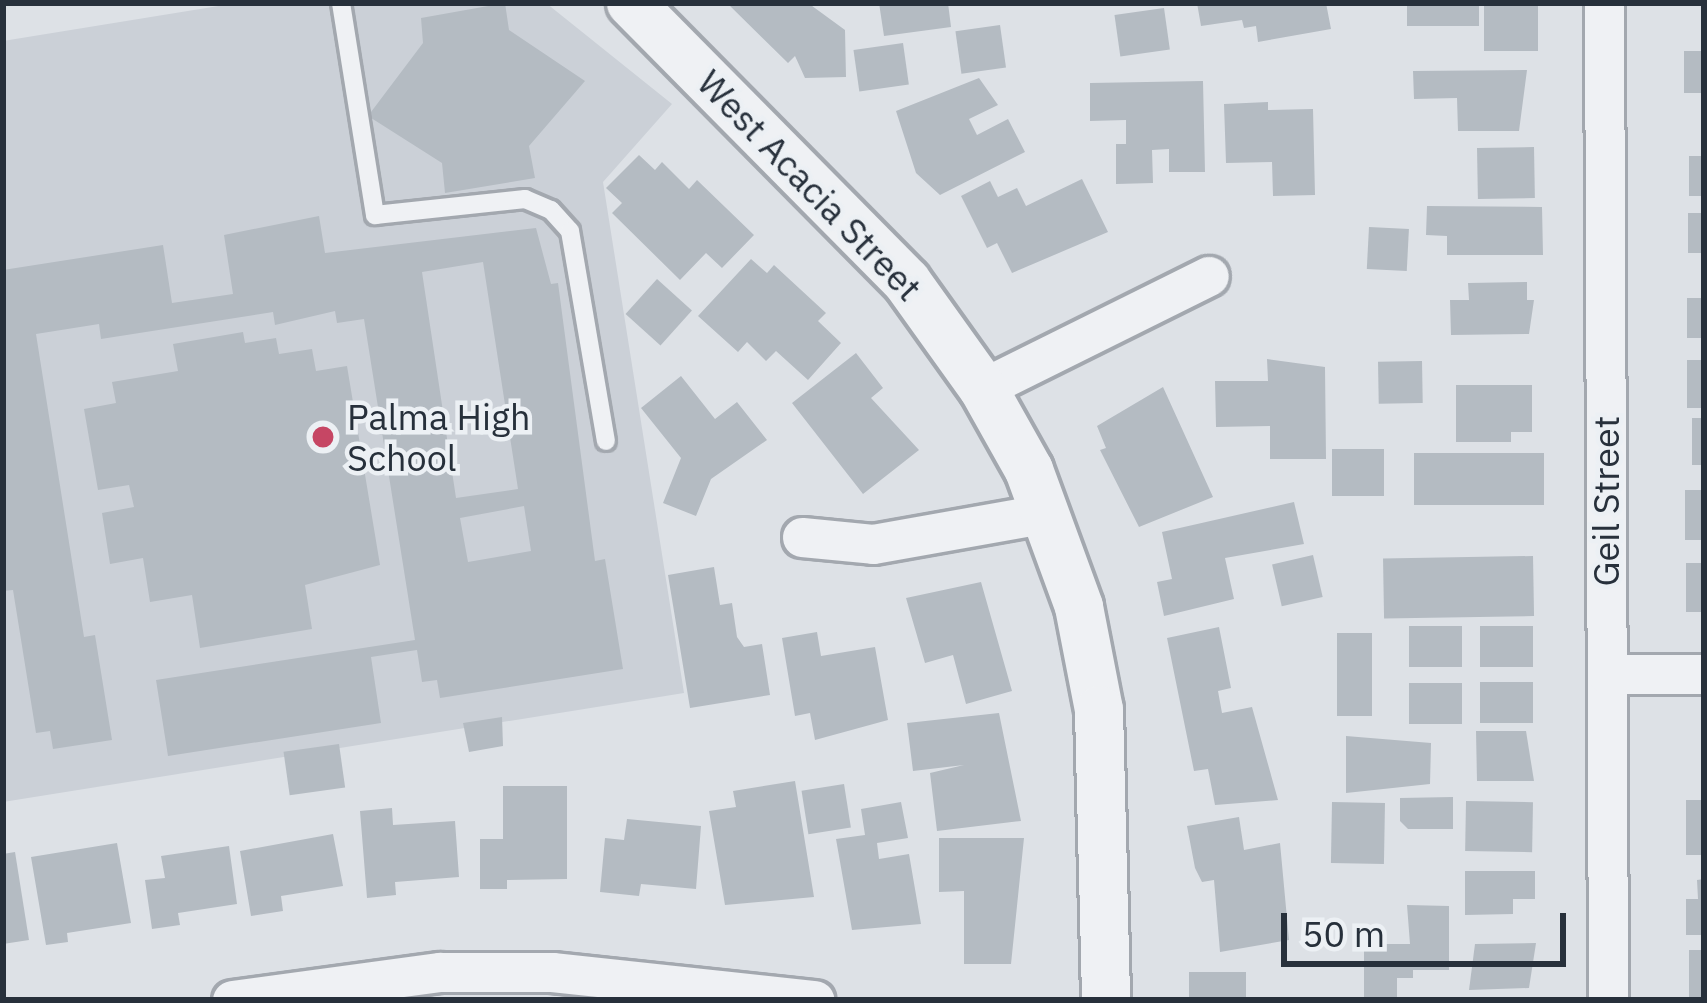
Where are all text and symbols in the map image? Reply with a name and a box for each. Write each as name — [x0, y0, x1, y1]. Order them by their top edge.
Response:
street label: West Acacia Street — [689, 61, 931, 309]
place label: Palma High School — [347, 394, 531, 479]
street label: Geil Street — [1584, 416, 1628, 586]
marker: Palma High School — [310, 424, 336, 450]
scale bar — [1287, 889, 1572, 963]
text: 50 m — [1302, 910, 1385, 957]

